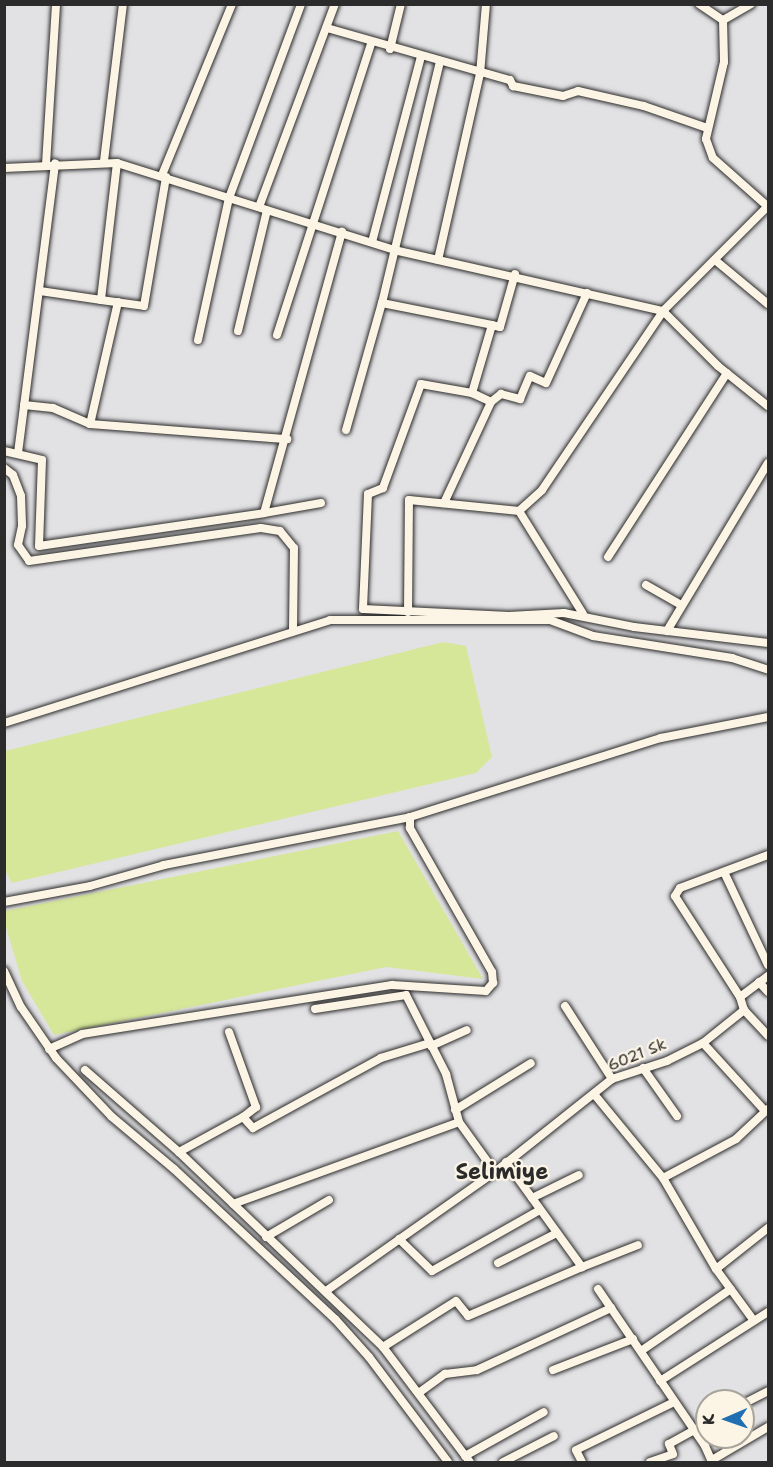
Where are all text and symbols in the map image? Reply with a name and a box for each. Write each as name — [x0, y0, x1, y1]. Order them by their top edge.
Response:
street label: 6021 Sk — [605, 1035, 669, 1075]
district label: Selimiye — [456, 1159, 548, 1185]
north arrow — [695, 1389, 755, 1449]
text: K — [698, 1414, 719, 1425]

